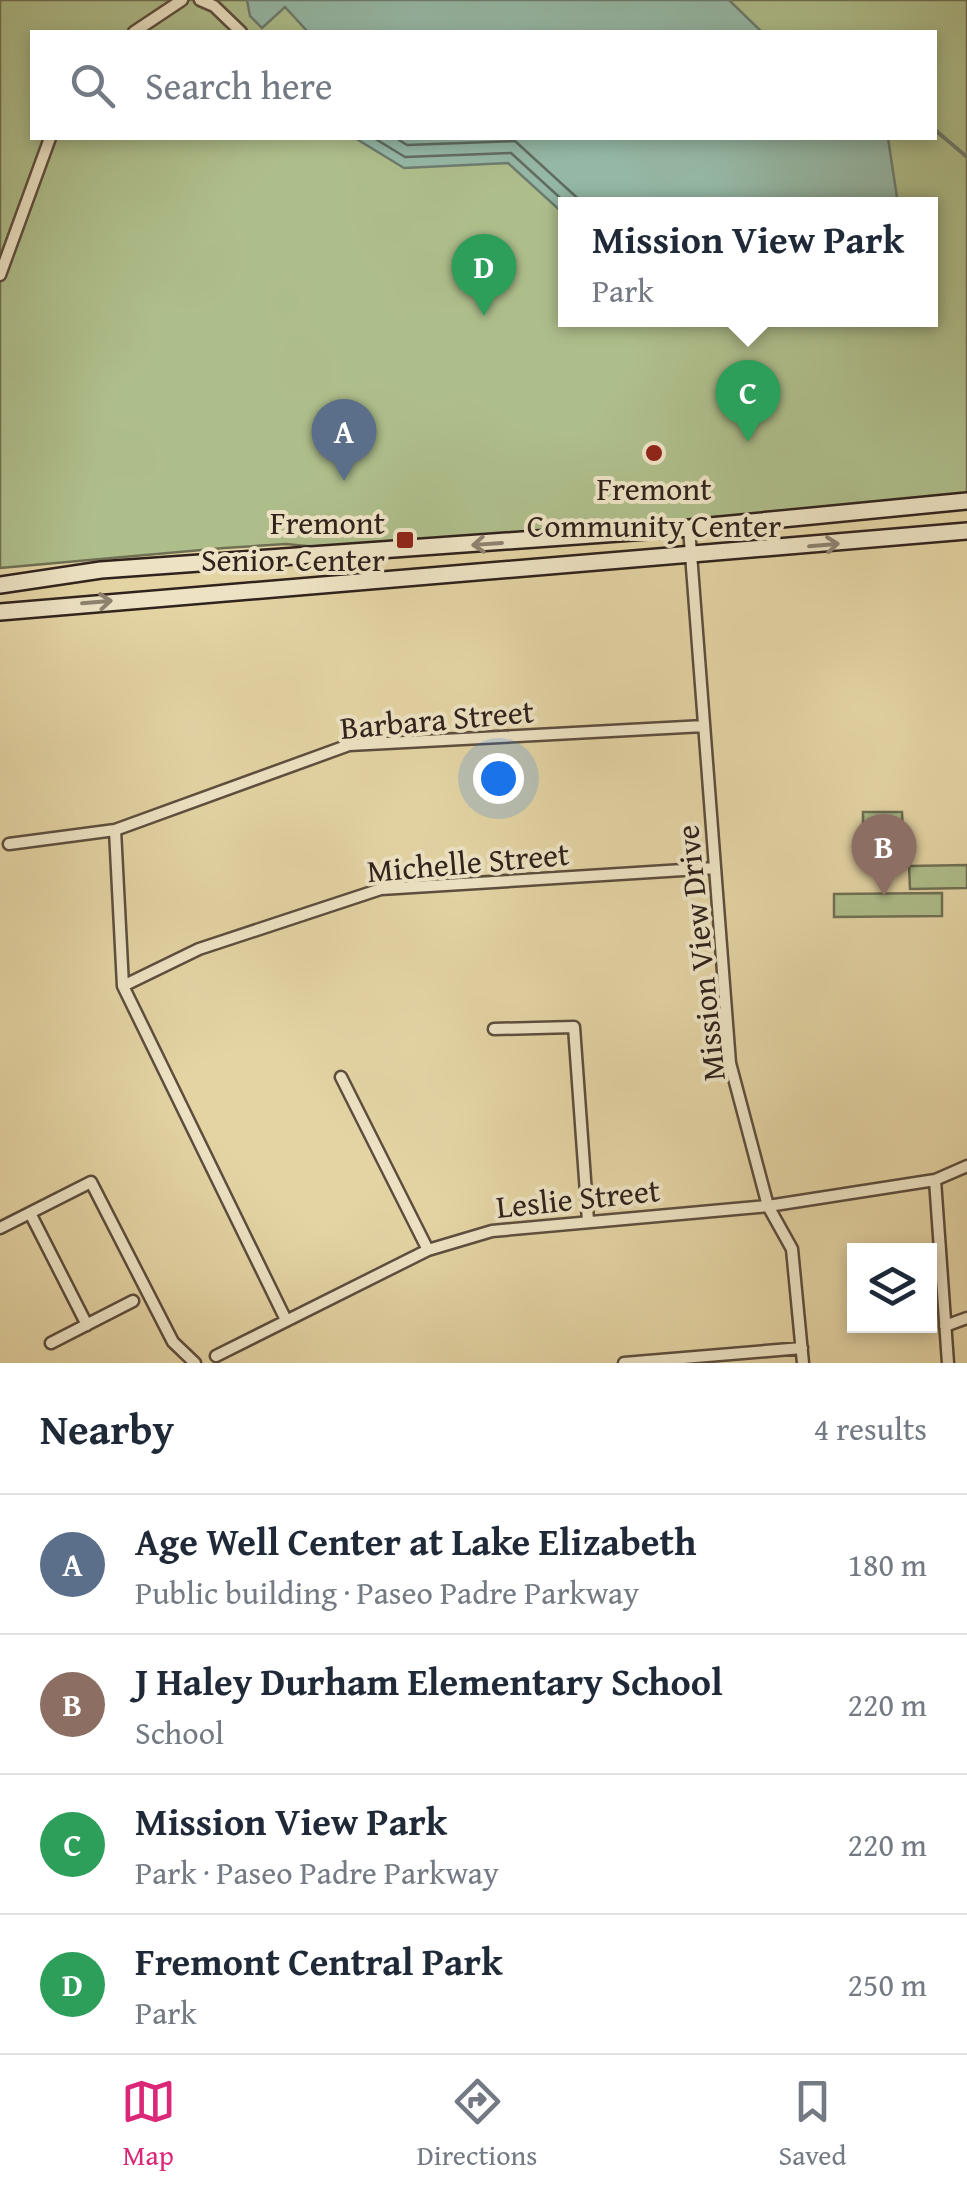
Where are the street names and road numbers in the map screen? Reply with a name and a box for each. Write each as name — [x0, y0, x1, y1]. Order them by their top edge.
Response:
street label: Barbara Street — [338, 687, 536, 751]
street label: Mission View Drive — [663, 823, 737, 1083]
street label: Michelle Street — [365, 830, 571, 894]
street label: Leslie Street — [494, 1166, 662, 1230]

